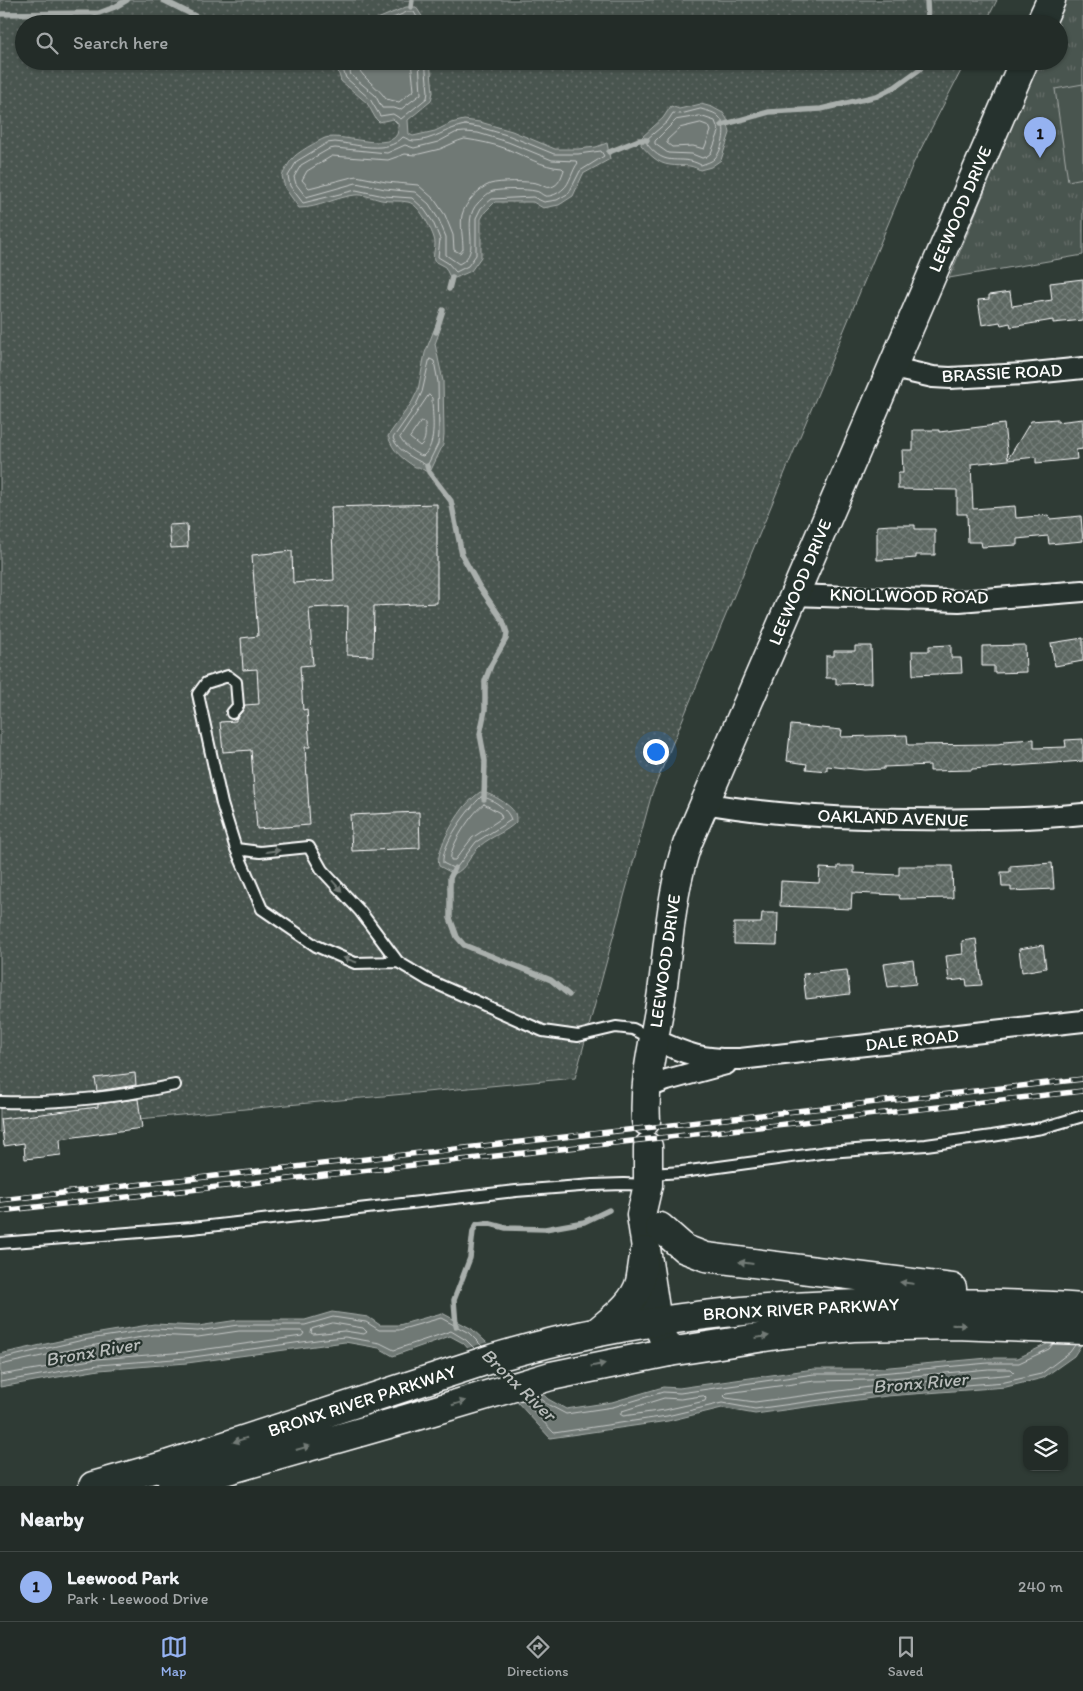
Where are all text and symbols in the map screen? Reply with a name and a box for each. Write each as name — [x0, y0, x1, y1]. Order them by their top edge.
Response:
search box — [15, 15, 1068, 70]
icon: search — [33, 29, 61, 57]
text: Search here — [73, 31, 168, 54]
pin: 1 — [1024, 117, 1056, 158]
street label: LEEWOOD DRIVE — [924, 143, 996, 275]
street label: BRASSIE ROAD — [941, 359, 1063, 387]
street label: LEEWOOD DRIVE — [764, 516, 836, 648]
street label: KNOLLWOOD ROAD — [829, 584, 989, 608]
your location — [643, 739, 669, 765]
street label: OAKLAND AVENUE — [817, 804, 969, 832]
one-way arrow — [265, 847, 281, 855]
one-way arrow — [331, 880, 343, 892]
street label: LEEWOOD DRIVE — [645, 893, 685, 1029]
one-way arrow — [342, 956, 357, 964]
street label: DALE ROAD — [864, 1024, 960, 1056]
one-way arrow — [738, 1258, 754, 1266]
one-way arrow — [899, 1279, 915, 1287]
street label: BRONX RIVER PARKWAY — [702, 1293, 900, 1325]
one-way arrow — [951, 1321, 967, 1329]
water label: Bronx River — [43, 1332, 143, 1371]
one-way arrow — [754, 1333, 770, 1341]
water label: Bronx River — [476, 1343, 562, 1427]
street label: BRONX RIVER PARKWAY — [265, 1360, 460, 1442]
one-way arrow — [591, 1361, 606, 1369]
water label: Bronx River — [872, 1367, 970, 1398]
one-way arrow — [451, 1399, 466, 1406]
map controls — [1023, 1426, 1068, 1471]
button: layers — [1023, 1426, 1068, 1471]
one-way arrow — [233, 1437, 248, 1445]
one-way arrow — [295, 1444, 310, 1452]
text: Nearby — [20, 1506, 84, 1531]
text: Leewood Park — [67, 1566, 179, 1589]
text: 1 — [32, 1577, 40, 1596]
text: 240 m — [1018, 1577, 1063, 1596]
text: Park · Leewood Drive — [67, 1589, 208, 1608]
tab: Map — [160, 1633, 188, 1680]
tab: Directions — [507, 1633, 568, 1680]
tab: Saved — [888, 1633, 923, 1680]

